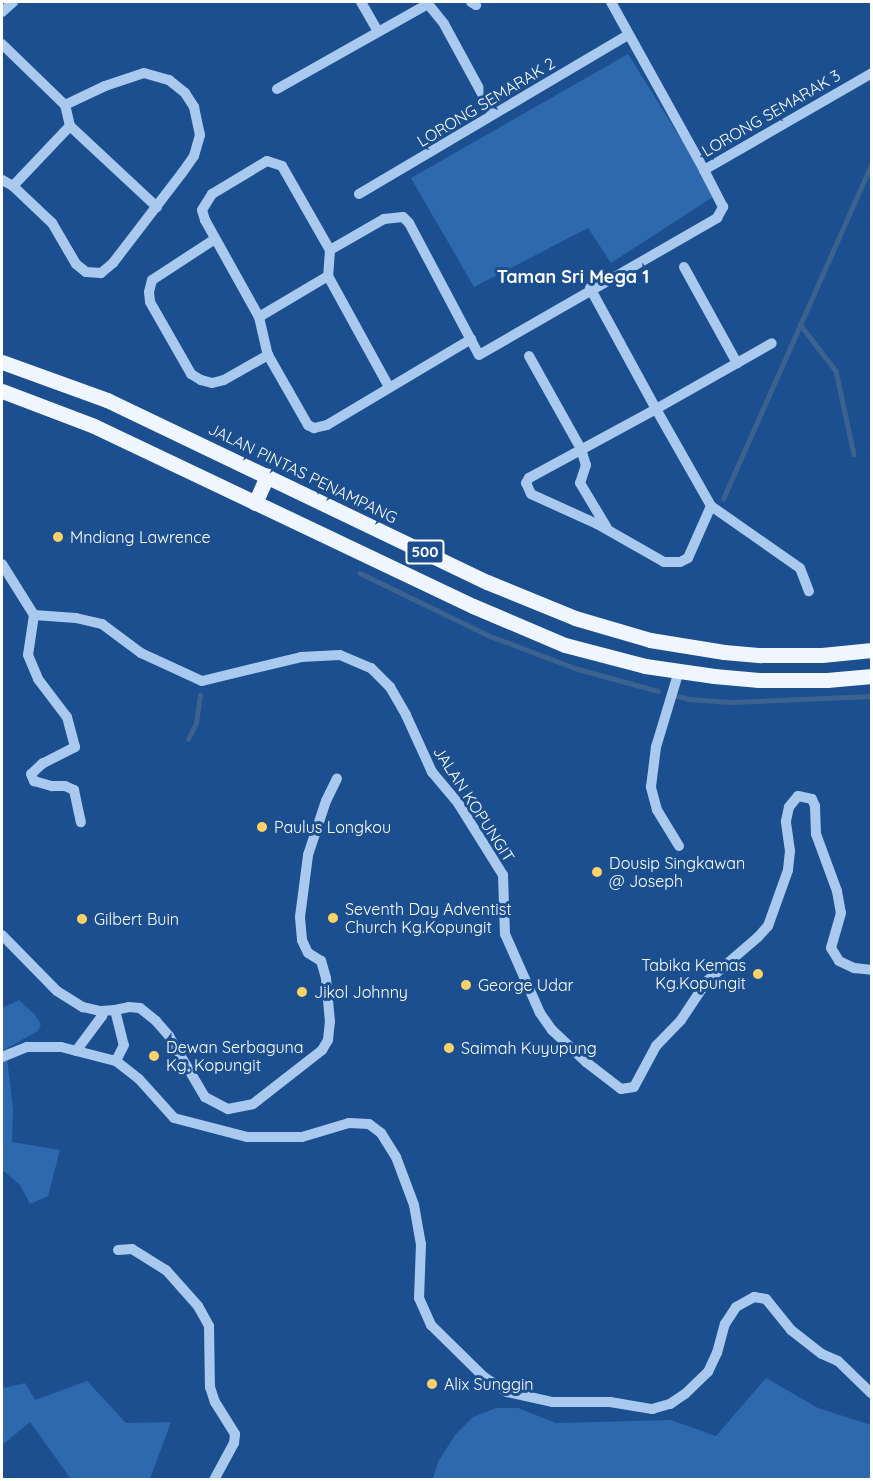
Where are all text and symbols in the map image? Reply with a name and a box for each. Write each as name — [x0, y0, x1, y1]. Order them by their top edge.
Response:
street label: LORONG SEMARAK 2 — [414, 53, 558, 151]
street label: LORONG SEMARAK 3 — [698, 65, 844, 161]
district label: Taman Sri Mega 1 — [497, 266, 649, 288]
street label: JALAN PINTAS PENAMPANG — [205, 419, 401, 527]
place label: Mndiang Lawrence — [70, 527, 210, 547]
marker: Mndiang Lawrence — [51, 530, 65, 544]
road number: 500 — [404, 540, 446, 564]
street label: JALAN KOPUNGIT — [429, 743, 519, 865]
place label: Paulus Longkou — [274, 817, 391, 837]
marker: Paulus Longkou — [255, 820, 269, 834]
place label: Dousip Singkawan @ Joseph — [609, 853, 745, 891]
marker: Dousip Singkawan @ Joseph — [590, 865, 604, 879]
place label: Seventh Day Adventist Church Kg.Kopungit — [345, 899, 512, 937]
place label: Gilbert Buin — [94, 909, 179, 929]
marker: Seventh Day Adventist Church Kg.Kopungit — [326, 911, 340, 925]
marker: Gilbert Buin — [75, 912, 89, 926]
place label: Tabika Kemas Kg.Kopungit — [641, 955, 746, 993]
marker: Tabika Kemas Kg.Kopungit — [751, 967, 765, 981]
place label: George Udar — [478, 975, 574, 995]
marker: George Udar — [459, 978, 473, 992]
place label: Jikol Johnny — [314, 982, 408, 1002]
marker: Jikol Johnny — [295, 985, 309, 999]
place label: Dewan Serbaguna Kg. Kopungit — [166, 1037, 304, 1075]
place label: Saimah Kuyupung — [461, 1038, 597, 1058]
marker: Saimah Kuyupung — [442, 1041, 456, 1055]
marker: Dewan Serbaguna Kg. Kopungit — [147, 1049, 161, 1063]
place label: Alix Sunggin — [444, 1374, 534, 1394]
marker: Alix Sunggin — [425, 1377, 439, 1391]

